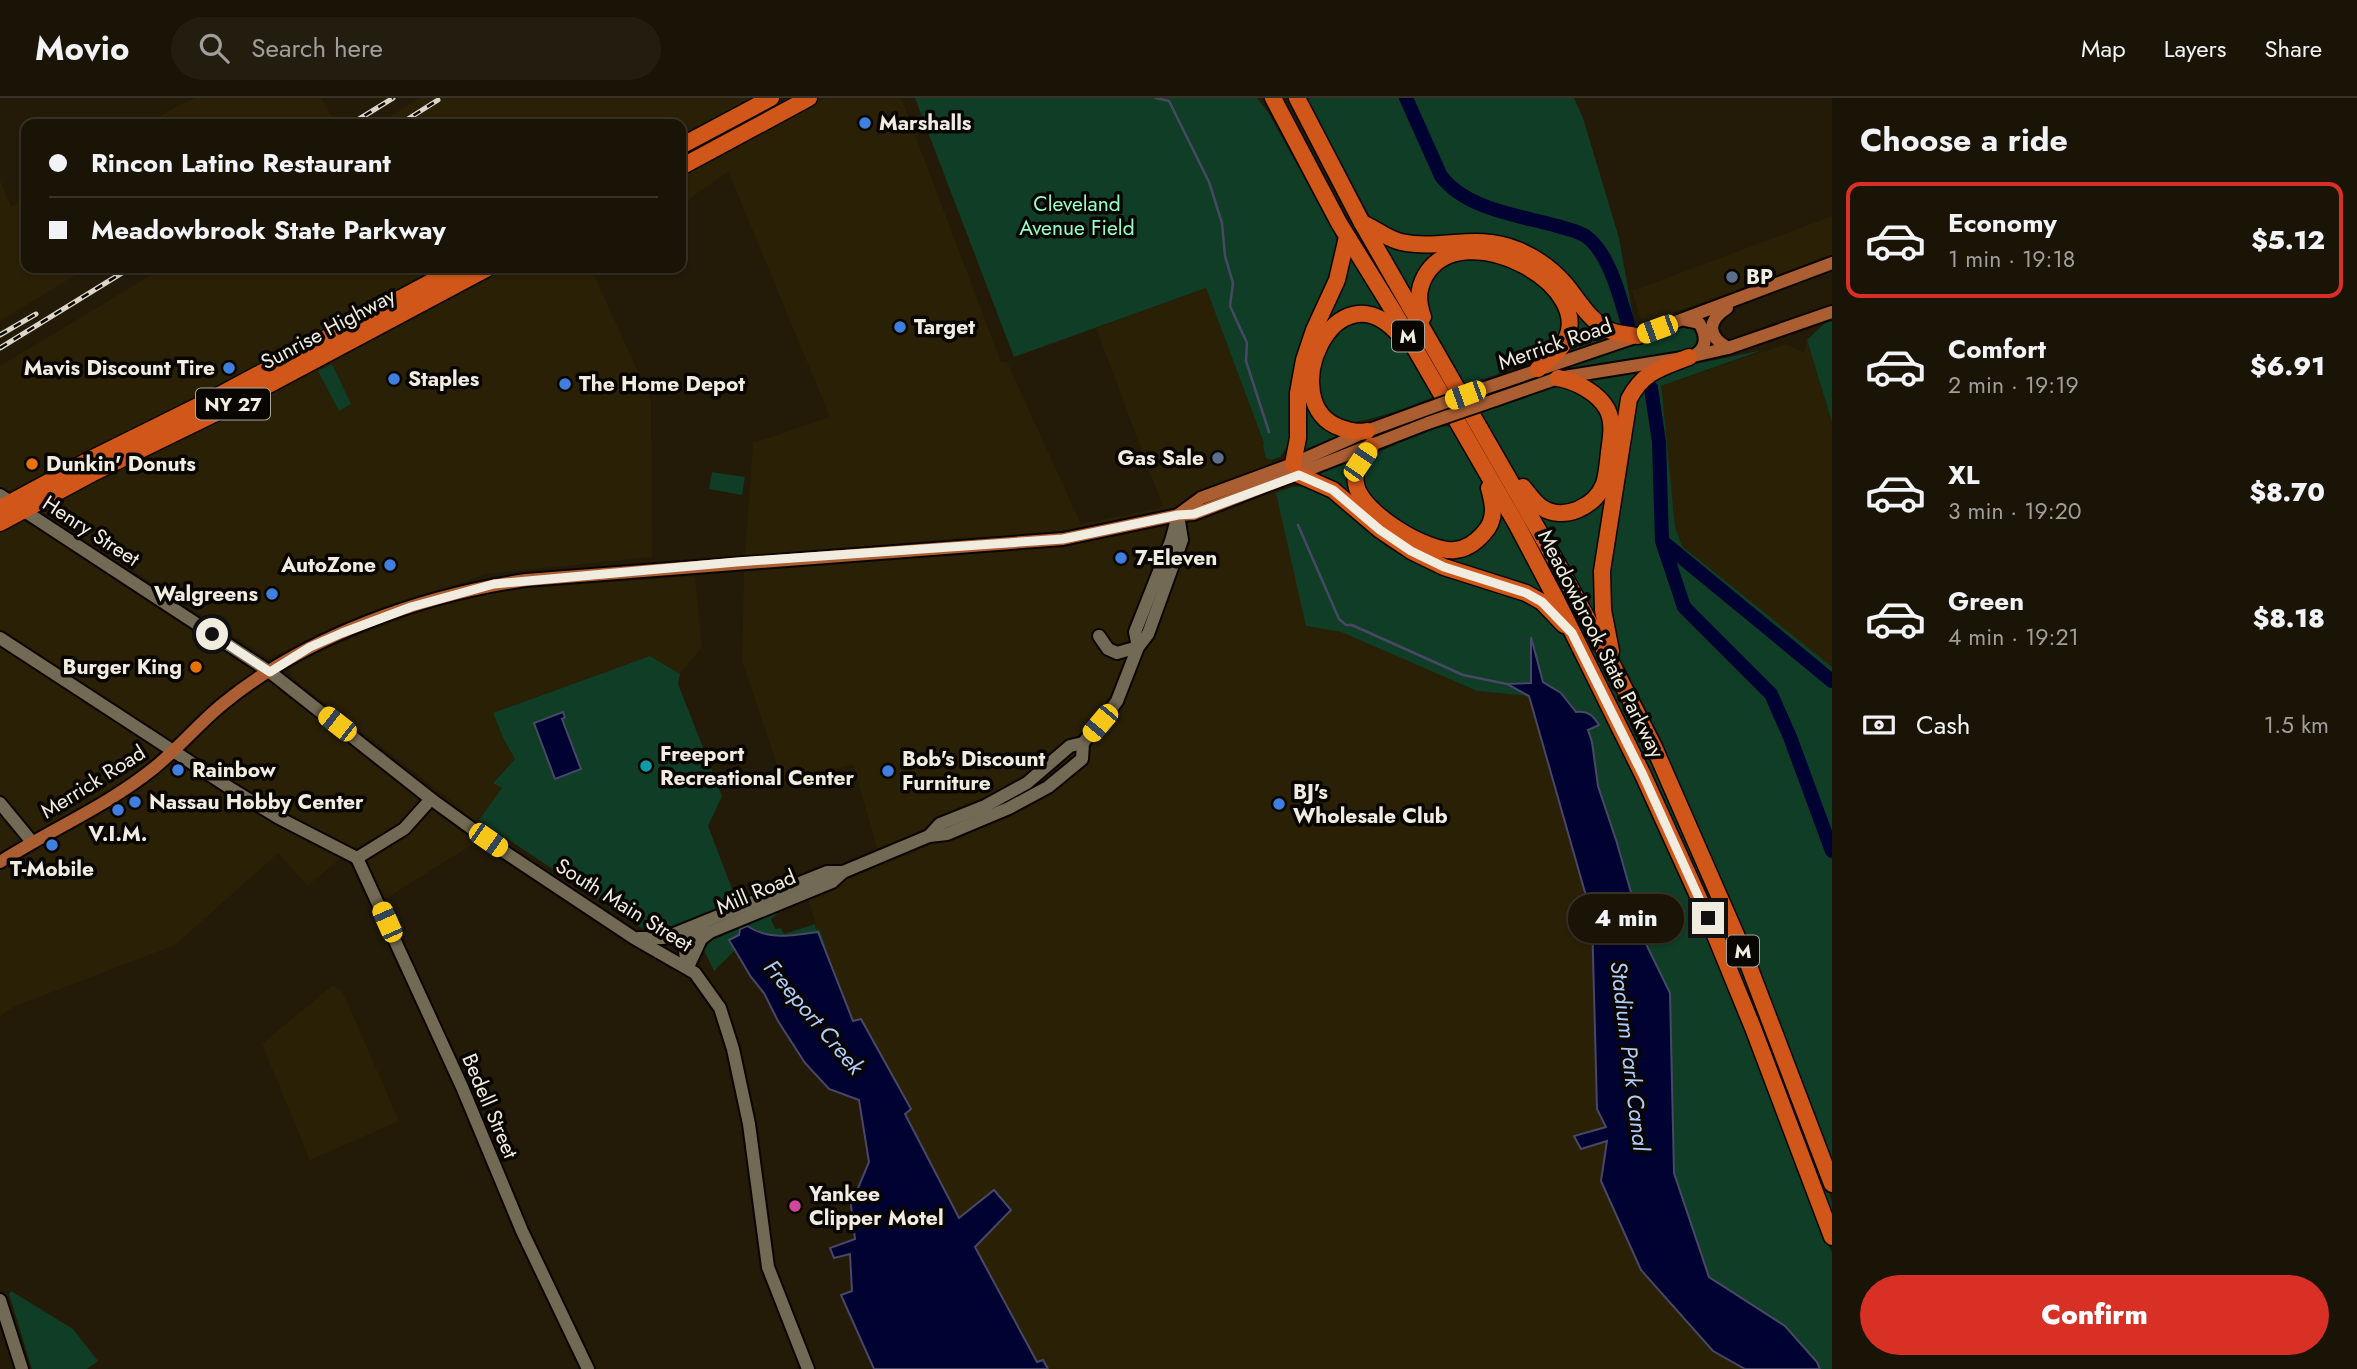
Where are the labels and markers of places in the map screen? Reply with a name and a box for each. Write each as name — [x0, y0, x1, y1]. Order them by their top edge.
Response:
place label: Marshalls — [879, 108, 972, 138]
marker: Marshalls — [857, 115, 873, 131]
place label: BP — [1746, 262, 1773, 292]
marker: BP — [1724, 269, 1740, 285]
place label: Target — [914, 312, 975, 342]
marker: Target — [892, 319, 908, 335]
place label: Mavis Discount Tire — [24, 353, 215, 383]
marker: Mavis Discount Tire — [221, 360, 237, 376]
place label: Staples — [408, 364, 480, 394]
place label: The Home Depot — [579, 369, 745, 399]
marker: Staples — [386, 371, 402, 387]
marker: The Home Depot — [557, 376, 573, 392]
place label: Gas Sale — [1118, 443, 1204, 473]
place label: Dunkin' Donuts — [46, 449, 196, 479]
marker: Gas Sale — [1210, 450, 1226, 466]
marker: Dunkin' Donuts — [24, 456, 40, 472]
place label: 7-Eleven — [1135, 543, 1217, 573]
place label: AutoZone — [280, 550, 376, 580]
marker: 7-Eleven — [1113, 550, 1129, 566]
marker: AutoZone — [382, 557, 398, 573]
place label: Walgreens — [154, 579, 258, 609]
marker: Walgreens — [264, 586, 280, 602]
place label: Burger King — [63, 652, 182, 682]
marker: Burger King — [188, 659, 204, 675]
place label: Freeport Recreational Center — [660, 739, 854, 793]
place label: Bob's Discount Furniture — [902, 744, 1046, 798]
place label: Rainbow — [192, 755, 277, 785]
marker: Freeport Recreational Center — [638, 758, 654, 774]
marker: Rainbow — [170, 762, 186, 778]
marker: Bob's Discount Furniture — [880, 763, 896, 779]
place label: BJ's Wholesale Club — [1293, 777, 1448, 831]
place label: Nassau Hobby Center — [149, 787, 364, 817]
marker: Nassau Hobby Center — [127, 794, 143, 810]
marker: BJ's Wholesale Club — [1271, 796, 1287, 812]
marker: V.I.M. — [110, 802, 126, 818]
place label: V.I.M. — [87, 819, 148, 849]
marker: T-Mobile — [44, 837, 60, 853]
place label: T-Mobile — [10, 854, 94, 884]
place label: Yankee Clipper Motel — [808, 1179, 944, 1233]
marker: Yankee Clipper Motel — [787, 1198, 803, 1214]

